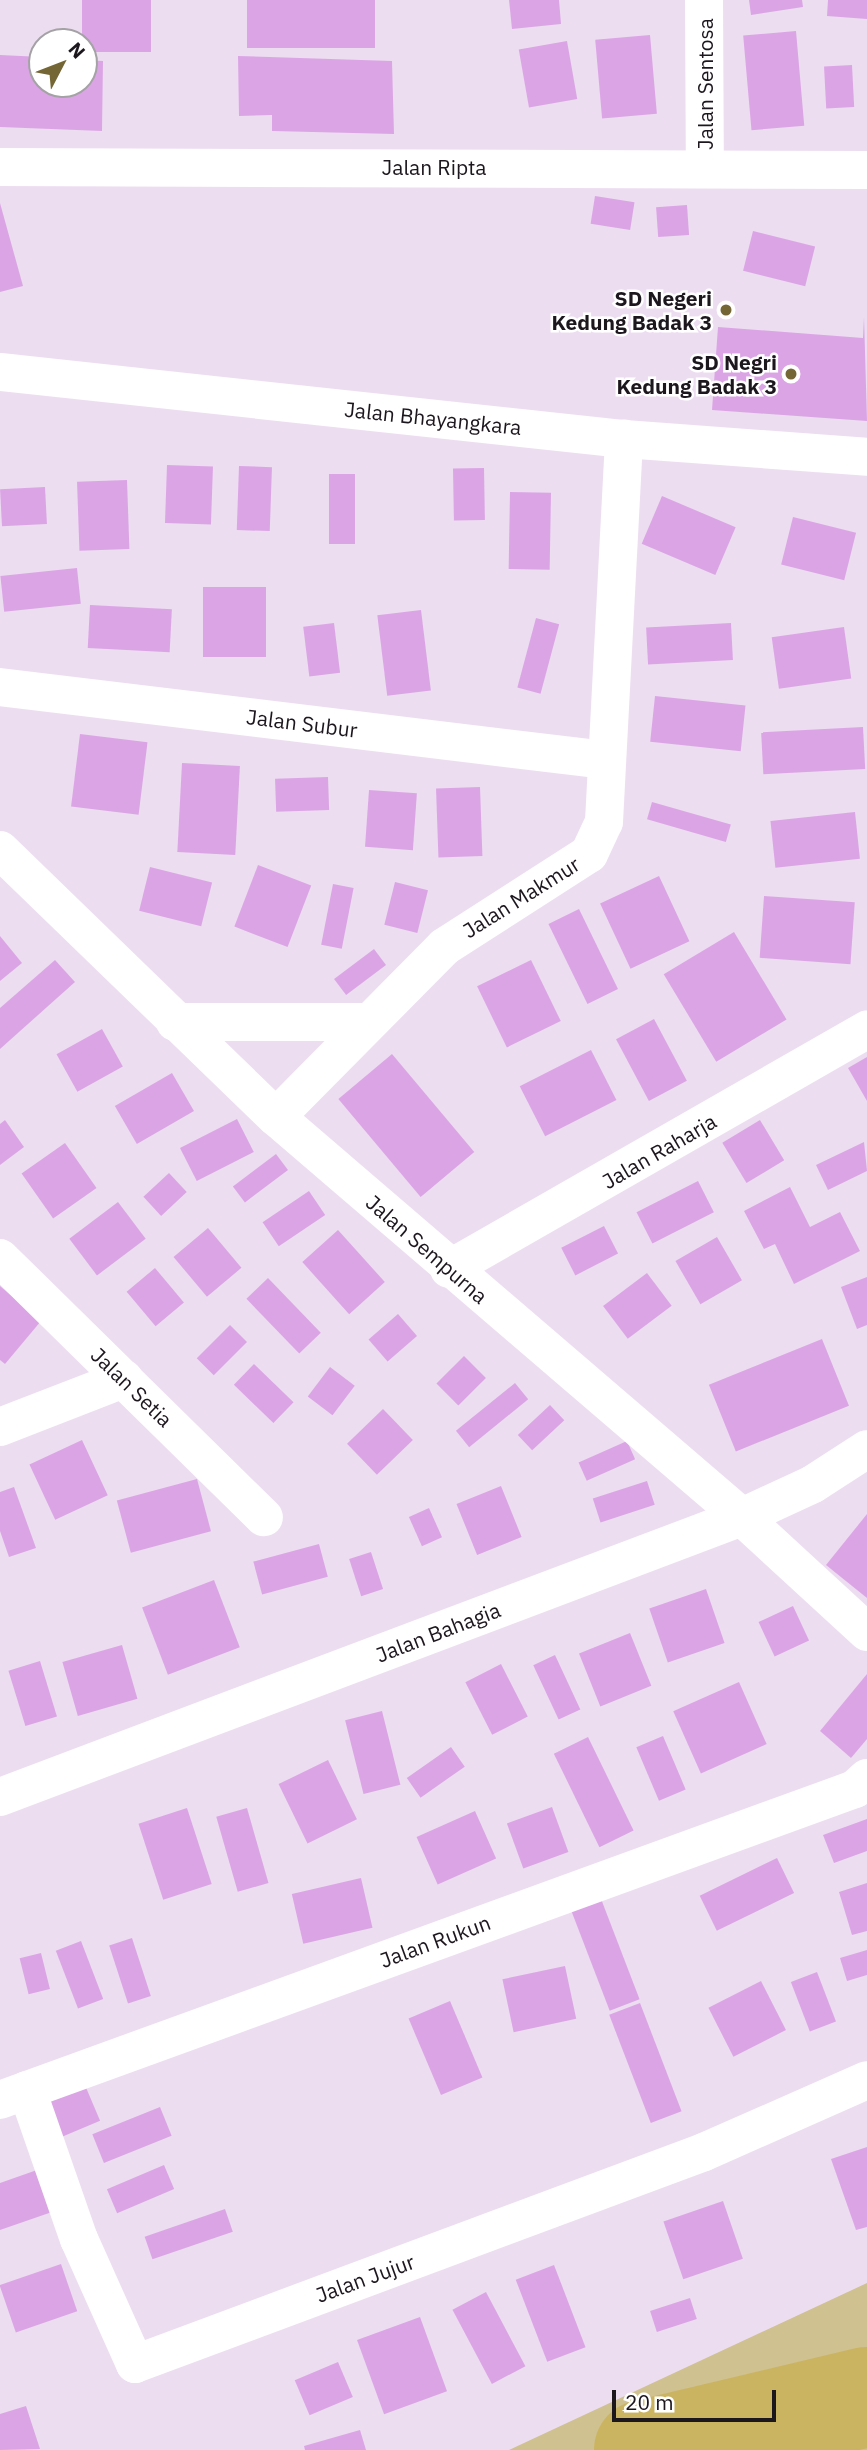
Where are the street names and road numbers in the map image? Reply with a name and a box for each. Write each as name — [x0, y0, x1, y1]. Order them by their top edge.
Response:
street label: Jalan Sentosa — [692, 18, 718, 150]
street label: Jalan Ripta — [381, 154, 487, 180]
street label: Jalan Bhayangkara — [343, 396, 523, 440]
street label: Jalan Subur — [245, 704, 359, 742]
street label: Jalan Makmur — [458, 851, 584, 943]
street label: Jalan Raharja — [597, 1108, 721, 1194]
street label: Jalan Sempurna — [361, 1189, 493, 1309]
street label: Jalan Setia — [86, 1342, 178, 1432]
street label: Jalan Bahagia — [372, 1597, 504, 1667]
street label: Jalan Rukun — [376, 1909, 494, 1973]
street label: Jalan Jujur — [312, 2249, 418, 2307]

